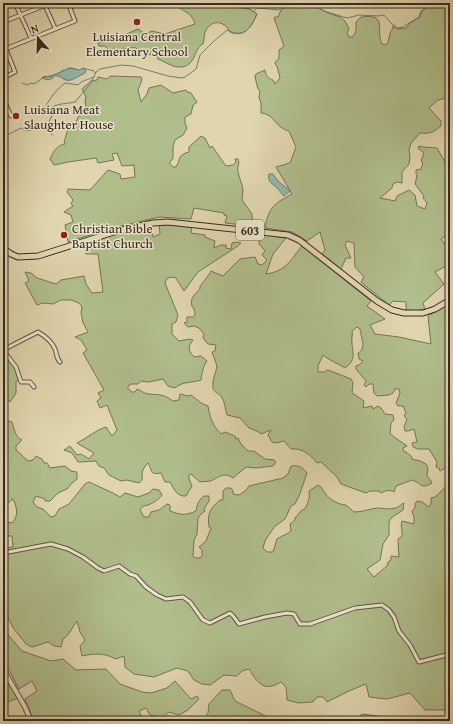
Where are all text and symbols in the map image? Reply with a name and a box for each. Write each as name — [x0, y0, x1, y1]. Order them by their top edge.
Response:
marker: Luisiana Central Elementary School — [132, 17, 142, 27]
north arrow — [18, 18, 58, 58]
text: N — [28, 20, 41, 37]
place label: Luisiana Central Elementary School — [86, 27, 188, 61]
place label: Luisiana Meat Slaughter House — [24, 100, 113, 134]
marker: Luisiana Meat Slaughter House — [11, 111, 21, 121]
place label: Christian Bible Baptist Church — [72, 219, 154, 253]
road number: 603 — [236, 220, 264, 240]
marker: Christian Bible Baptist Church — [59, 230, 69, 240]

